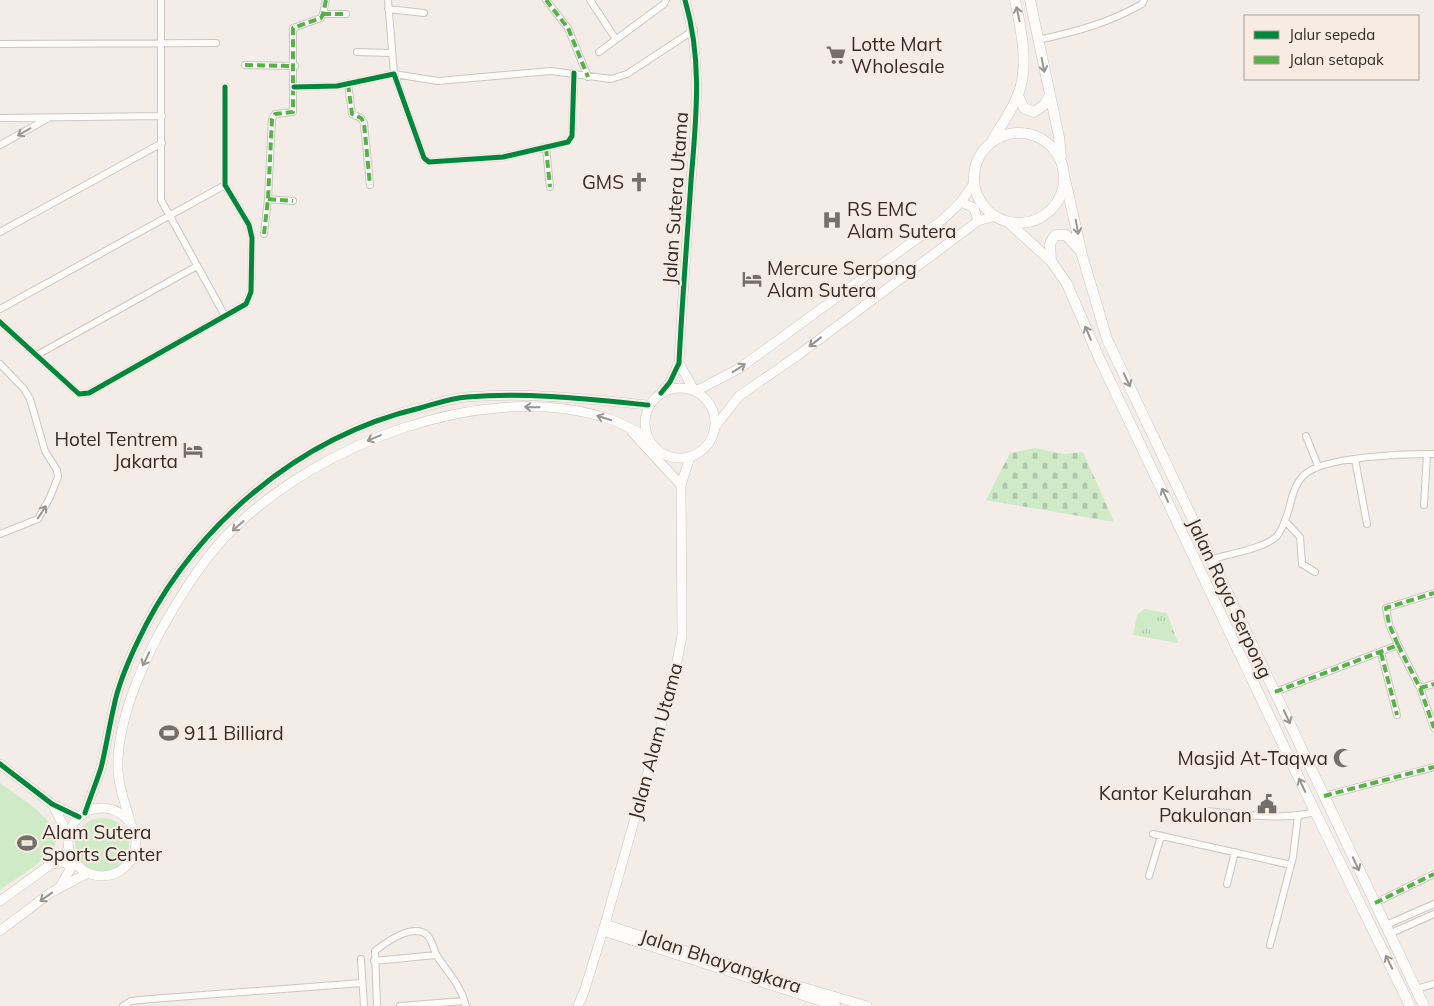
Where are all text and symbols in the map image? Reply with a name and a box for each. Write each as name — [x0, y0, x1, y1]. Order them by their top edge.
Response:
one-way arrow — [1013, 6, 1022, 22]
legend — [1244, 15, 1419, 80]
text: Jalur sepeda — [1289, 25, 1375, 44]
place label: Lotte Mart Wholesale — [851, 32, 945, 78]
supermarket icon: Lotte Mart Wholesale — [825, 44, 847, 66]
text: Jalan setapak — [1289, 50, 1384, 69]
one-way arrow — [1039, 57, 1048, 73]
street label: Jalan Sutera Utama — [657, 111, 693, 285]
one-way arrow — [17, 127, 31, 137]
place label: GMS — [582, 170, 624, 194]
church icon: GMS — [628, 171, 650, 193]
place label: RS EMC Alam Sutera — [847, 197, 956, 243]
hospital icon: RS EMC Alam Sutera — [821, 209, 843, 231]
one-way arrow — [1073, 218, 1083, 234]
place label: Mercure Serpong Alam Sutera — [767, 256, 917, 302]
hotel icon: Mercure Serpong Alam Sutera — [741, 268, 763, 290]
one-way arrow — [1082, 326, 1092, 341]
one-way arrow — [808, 337, 821, 348]
one-way arrow — [731, 363, 745, 373]
one-way arrow — [1122, 373, 1132, 388]
one-way arrow — [525, 402, 541, 412]
one-way arrow — [596, 412, 612, 422]
place label: Hotel Tentrem Jakarta — [54, 427, 178, 473]
one-way arrow — [367, 433, 382, 443]
hotel icon: Hotel Tentrem Jakarta — [182, 439, 204, 461]
one-way arrow — [1160, 488, 1170, 503]
one-way arrow — [36, 505, 47, 519]
street label: Jalan Raya Serpong — [1182, 514, 1278, 682]
one-way arrow — [232, 520, 245, 531]
one-way arrow — [141, 651, 151, 666]
street label: Jalan Alam Utama — [623, 660, 687, 822]
one-way arrow — [1282, 709, 1292, 724]
place label: 911 Billiard — [184, 721, 284, 745]
sports icon: 911 Billiard — [158, 722, 180, 744]
place label: Masjid At-Taqwa — [1177, 746, 1328, 770]
mosque icon: Masjid At-Taqwa — [1332, 747, 1354, 769]
one-way arrow — [1296, 778, 1306, 793]
place label: Kantor Kelurahan Pakulonan — [1099, 781, 1252, 827]
public building icon: Kantor Kelurahan Pakulonan — [1256, 793, 1278, 815]
place label: Alam Sutera Sports Center — [42, 820, 162, 866]
sports icon: Alam Sutera Sports Center — [16, 832, 38, 854]
one-way arrow — [1352, 856, 1362, 871]
one-way arrow — [39, 892, 53, 902]
street label: Jalan Bhayangkara — [637, 924, 805, 998]
one-way arrow — [1384, 955, 1393, 970]

